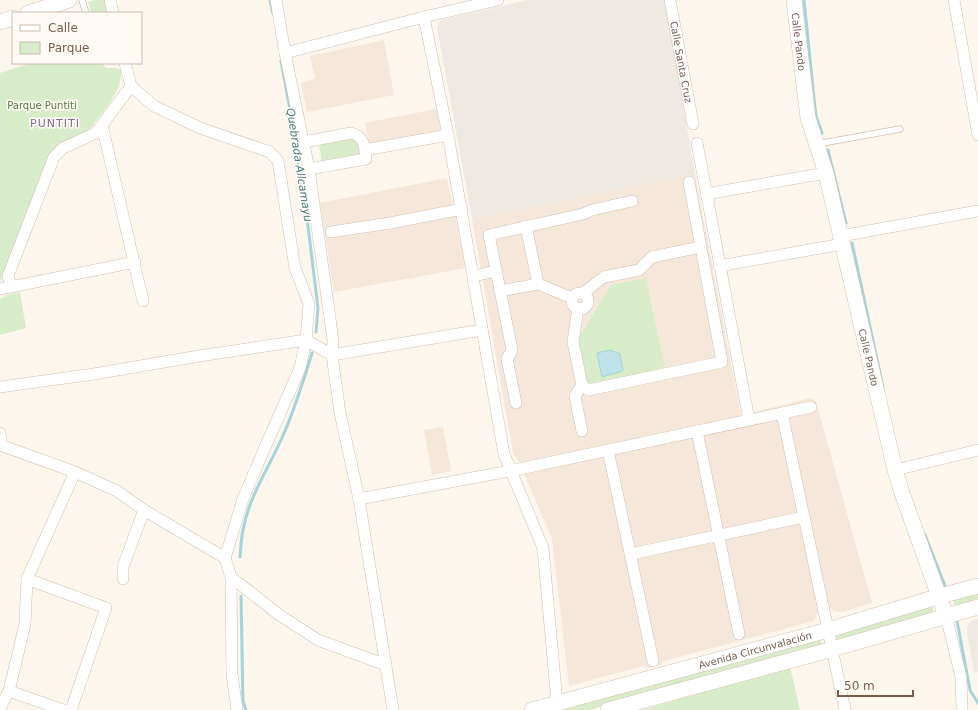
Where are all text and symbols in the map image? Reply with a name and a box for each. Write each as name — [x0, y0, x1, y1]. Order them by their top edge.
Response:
legend — [12, 12, 142, 64]
street label: Calle Pando — [790, 12, 808, 71]
street label: Calle Santa Cruz — [669, 20, 694, 104]
text: Calle — [48, 21, 78, 35]
text: Parque — [48, 41, 89, 55]
park label: Parque Puntiti — [7, 100, 77, 111]
water label: Quebrada Allcamayu — [284, 107, 314, 223]
district label: PUNTITI — [30, 117, 80, 130]
street label: Calle Pando — [857, 328, 881, 387]
street label: Avenida Circunvalación — [697, 629, 813, 670]
scale bar — [838, 672, 913, 698]
text: 50 m — [844, 679, 875, 693]

